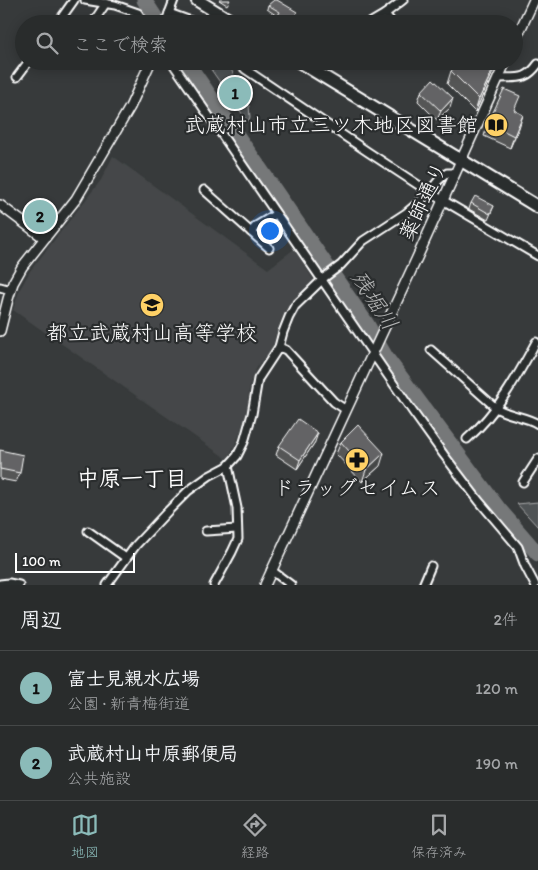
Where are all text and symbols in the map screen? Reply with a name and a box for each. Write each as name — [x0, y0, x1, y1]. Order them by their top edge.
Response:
search box — [15, 15, 523, 70]
icon: search — [33, 29, 61, 57]
text: ここで検索 — [73, 33, 168, 56]
pin: 1 — [219, 74, 251, 112]
place label: 武蔵村山市立三ツ木地区図書館 — [184, 112, 478, 137]
library icon: 武蔵村山市立三ツ木地区図書館 — [483, 112, 509, 138]
street label: 薬師通り — [393, 157, 452, 244]
pin: 2 — [24, 197, 56, 235]
your location — [257, 218, 283, 244]
water label: 残堀川 — [345, 265, 404, 335]
school or university icon: 都立武蔵村山高等学校 — [139, 292, 165, 318]
place label: 都立武蔵村山高等学校 — [47, 320, 257, 345]
pharmacy icon: ドラッグセイムス — [344, 447, 370, 473]
district label: 中原一丁目 — [77, 465, 187, 492]
place label: ドラッグセイムス — [273, 475, 441, 500]
scale bar — [15, 550, 135, 573]
text: 100 m — [22, 553, 61, 570]
text: 周辺 — [20, 607, 62, 632]
text: 2件 — [494, 610, 518, 629]
text: 富士見親水広場 — [67, 667, 200, 690]
text: 1 — [32, 679, 40, 698]
text: 120 m — [475, 679, 518, 698]
text: 公園 · 新青梅街道 — [67, 694, 190, 713]
text: 武蔵村山中原郵便局 — [67, 742, 238, 765]
text: 2 — [32, 754, 40, 773]
text: 190 m — [475, 754, 518, 773]
text: 公共施設 — [67, 769, 131, 788]
tab: 地図 — [71, 811, 99, 861]
tab: 経路 — [241, 811, 269, 861]
tab: 保存済み — [411, 811, 467, 861]

